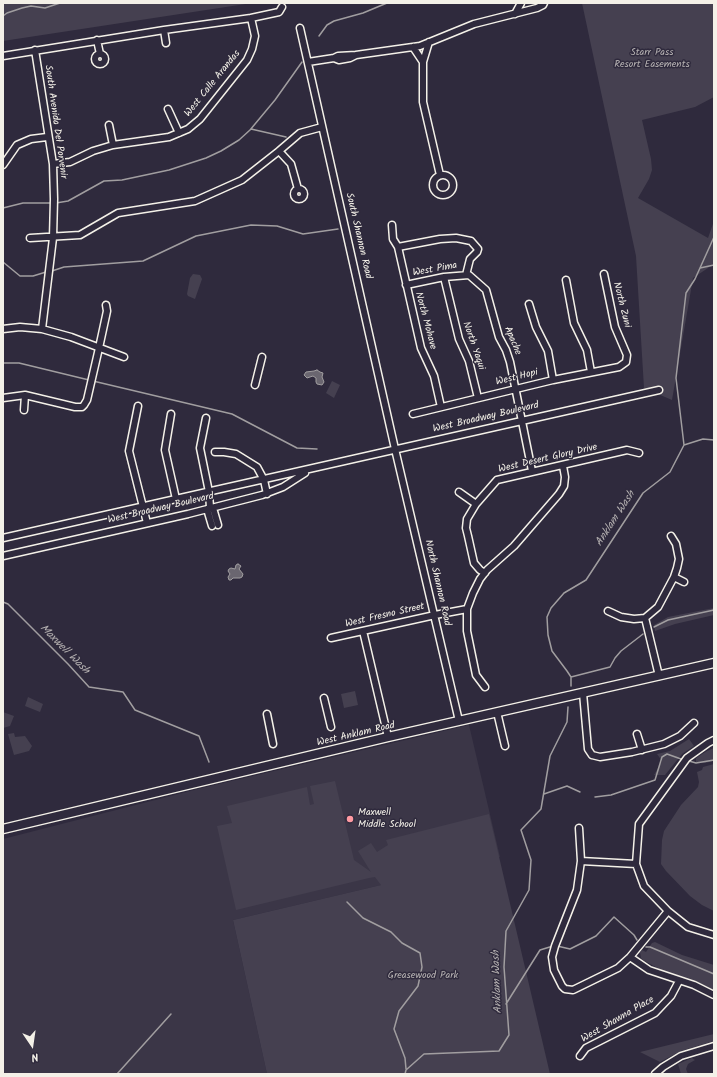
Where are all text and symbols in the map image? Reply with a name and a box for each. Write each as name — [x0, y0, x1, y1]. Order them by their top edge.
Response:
park label: Starr Pass Resort Easements — [614, 47, 690, 70]
street label: West Calle Arandas — [183, 48, 243, 120]
street label: South Avenida Del Porvenir — [41, 64, 69, 180]
street label: South Shannon Road — [342, 192, 374, 280]
street label: West Pima — [412, 260, 458, 280]
street label: North Zuni — [610, 281, 632, 329]
street label: North Mohave — [412, 291, 438, 351]
street label: North Yaqui — [459, 320, 487, 372]
street label: Apache — [501, 325, 523, 357]
street label: West Hopi — [495, 367, 539, 389]
street label: West Broadway Boulevard — [432, 400, 540, 436]
street label: West Desert Glory Drive — [497, 442, 599, 476]
water label: Anklam Wash — [593, 489, 639, 549]
street label: West Broadway Boulevard — [107, 491, 215, 527]
street label: North Shannon Road — [421, 539, 453, 627]
street label: West Fresno Street — [344, 601, 426, 631]
water label: Maxwell Wash — [36, 622, 92, 678]
street label: West Anklam Road — [316, 720, 396, 750]
place label: Maxwell Middle School — [358, 807, 416, 830]
marker: Maxwell Middle School — [345, 814, 355, 824]
water label: Anklam Wash — [490, 950, 506, 1014]
park label: Greasewood Park — [388, 970, 458, 982]
street label: West Shawna Place — [579, 994, 657, 1046]
north arrow — [12, 1025, 52, 1065]
text: N — [29, 1047, 40, 1066]

